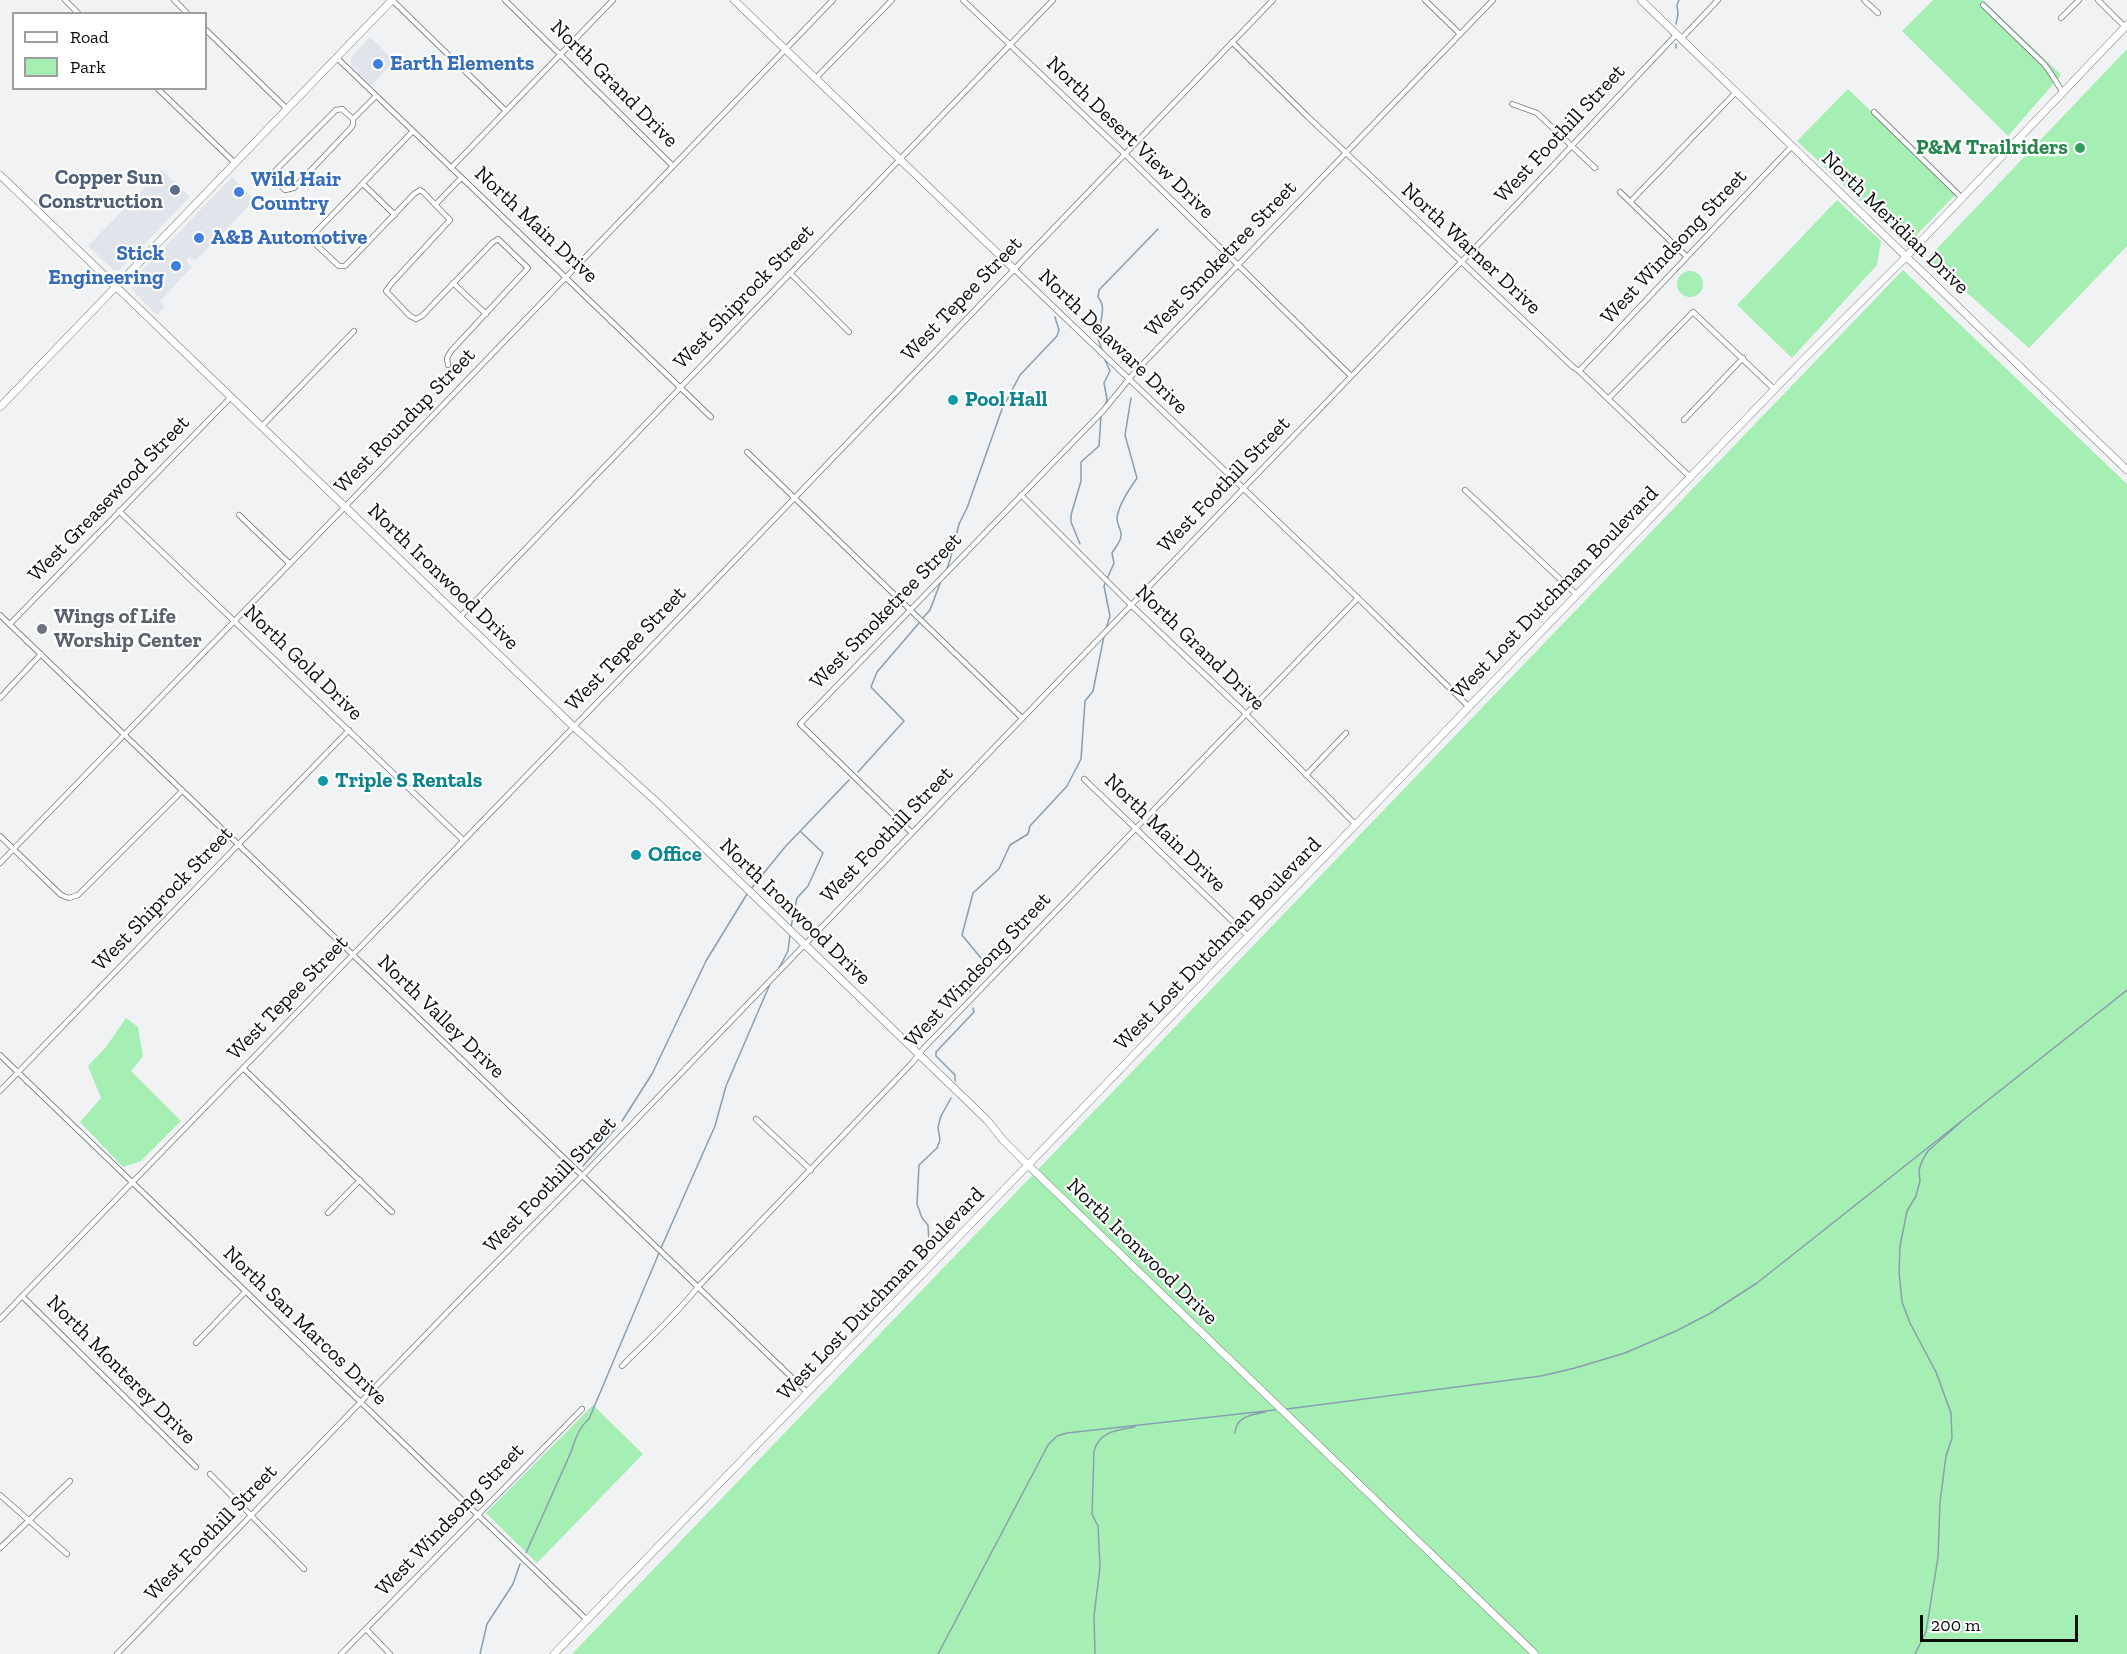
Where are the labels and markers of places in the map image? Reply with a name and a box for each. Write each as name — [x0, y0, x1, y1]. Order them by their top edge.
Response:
place label: Earth Elements — [390, 51, 534, 77]
marker: Earth Elements — [371, 57, 385, 71]
place label: P&M Trailriders — [1916, 135, 2068, 161]
marker: P&M Trailriders — [2073, 141, 2087, 155]
place label: Copper Sun Construction — [39, 165, 163, 215]
place label: Wild Hair Country — [251, 167, 341, 217]
marker: Copper Sun Construction — [168, 183, 182, 197]
marker: Wild Hair Country — [232, 185, 246, 199]
place label: A&B Automotive — [211, 225, 367, 251]
marker: A&B Automotive — [192, 231, 206, 245]
place label: Stick Engineering — [48, 241, 164, 291]
marker: Stick Engineering — [169, 259, 183, 273]
place label: Pool Hall — [965, 387, 1047, 413]
marker: Pool Hall — [946, 393, 960, 407]
place label: Wings of Life Worship Center — [54, 604, 202, 654]
marker: Wings of Life Worship Center — [35, 622, 49, 636]
place label: Triple S Rentals — [335, 768, 482, 794]
marker: Triple S Rentals — [316, 774, 330, 788]
place label: Office — [648, 842, 702, 868]
marker: Office — [629, 848, 643, 862]

